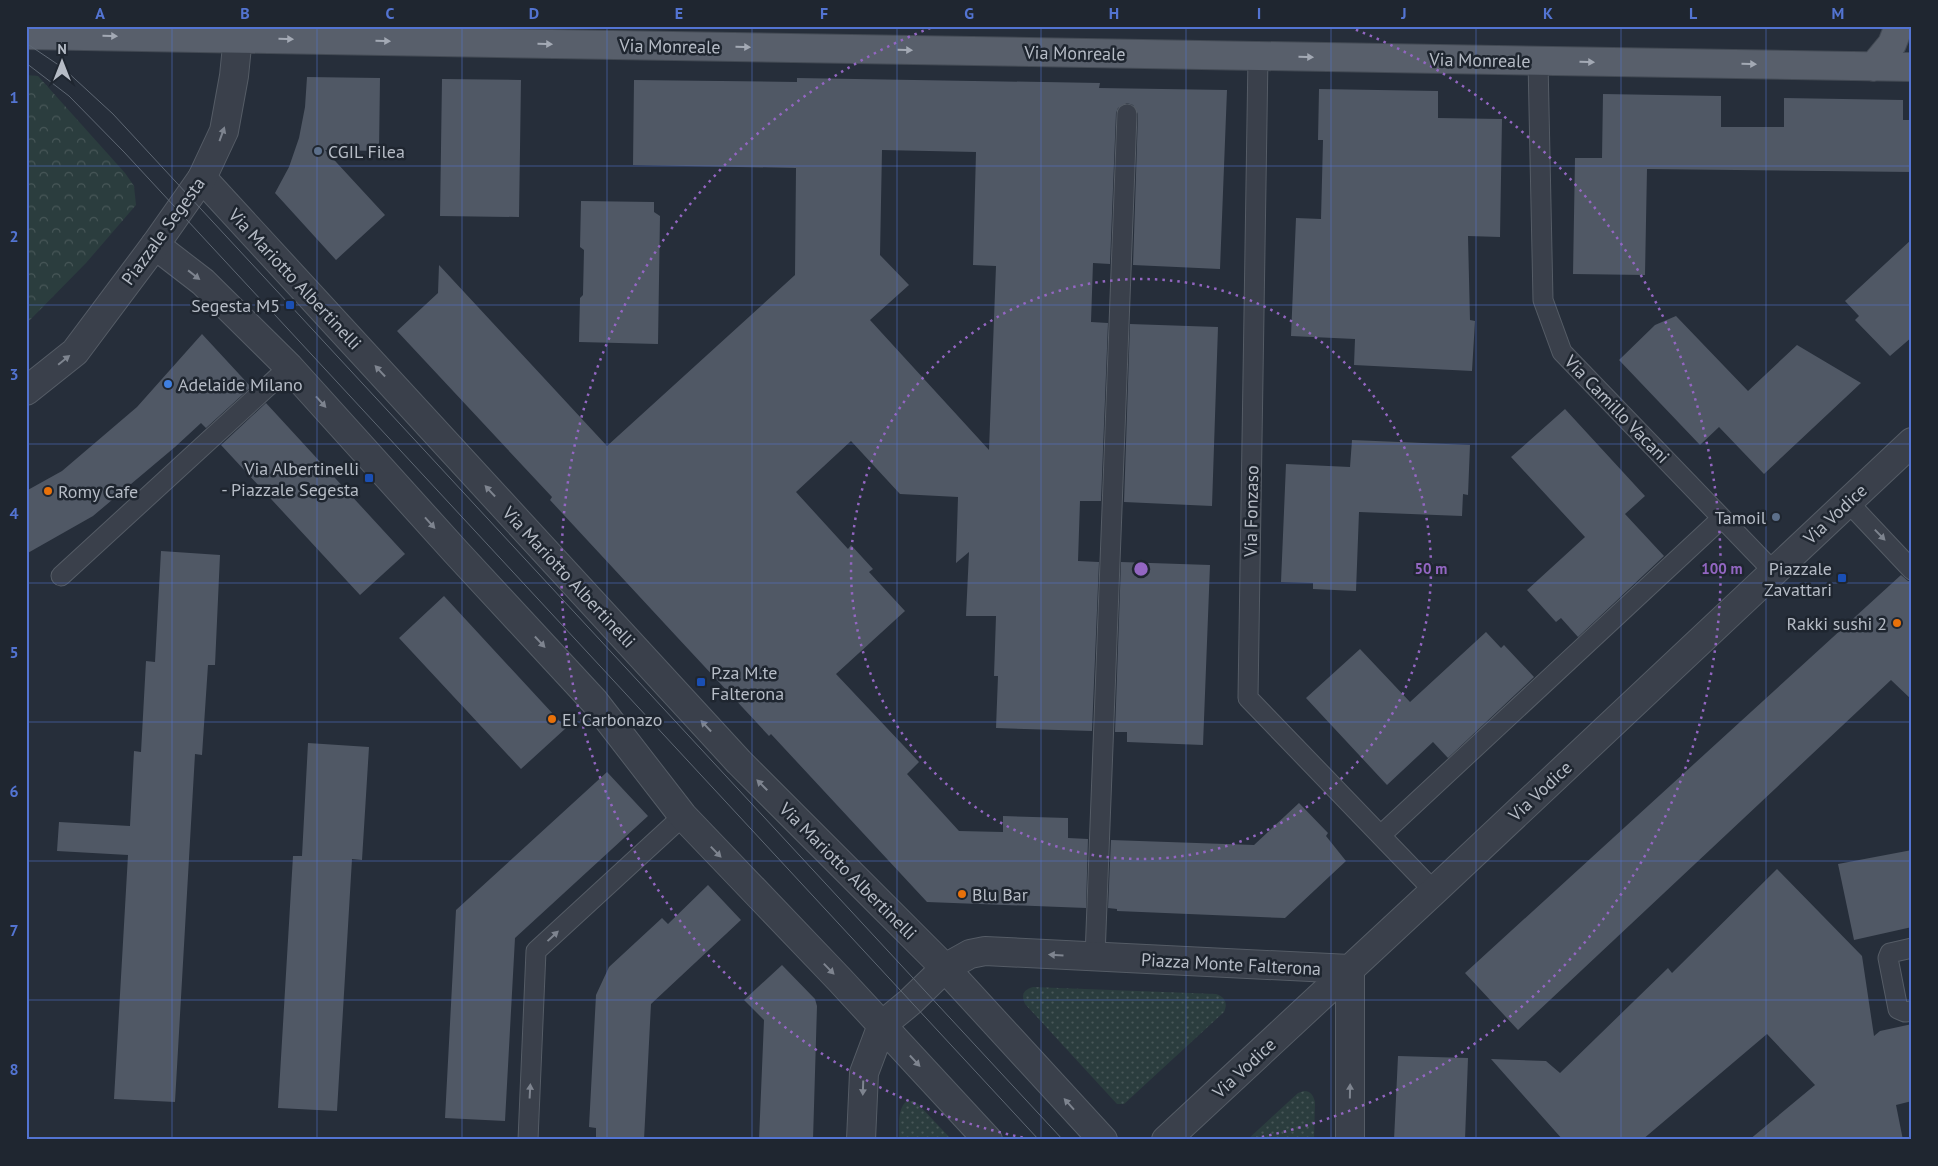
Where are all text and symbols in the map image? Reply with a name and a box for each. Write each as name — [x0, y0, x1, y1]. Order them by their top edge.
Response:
text: A — [95, 3, 105, 23]
text: B — [240, 3, 250, 23]
text: C — [386, 3, 395, 23]
text: D — [529, 3, 539, 23]
text: E — [675, 3, 683, 23]
text: F — [820, 3, 828, 23]
text: G — [964, 3, 974, 23]
text: H — [1109, 3, 1119, 23]
text: I — [1257, 3, 1261, 23]
text: J — [1400, 3, 1407, 23]
text: K — [1543, 3, 1553, 23]
text: L — [1689, 3, 1698, 23]
text: M — [1832, 3, 1844, 23]
one-way arrow — [102, 33, 118, 41]
street label: Via Monreale — [618, 34, 721, 58]
one-way arrow — [278, 35, 294, 43]
one-way arrow — [375, 37, 391, 45]
north arrow — [38, 38, 88, 88]
text: N — [57, 40, 67, 58]
one-way arrow — [537, 40, 553, 48]
street label: Via Monreale — [1023, 41, 1126, 65]
one-way arrow — [735, 43, 751, 51]
one-way arrow — [897, 46, 913, 54]
street label: Via Monreale — [1428, 48, 1531, 72]
one-way arrow — [1299, 53, 1315, 61]
one-way arrow — [1579, 58, 1595, 66]
one-way arrow — [1741, 61, 1757, 69]
text: 1 — [9, 87, 19, 107]
one-way arrow — [219, 126, 226, 141]
place label: CGIL Filea — [328, 140, 405, 163]
marker: CGIL Filea — [312, 145, 324, 157]
street label: Piazzale Segesta — [116, 172, 210, 290]
street label: Via Mariotto Albertinelli — [223, 203, 366, 354]
text: 2 — [9, 226, 19, 246]
one-way arrow — [187, 270, 200, 281]
place label: Segesta M5 — [191, 294, 280, 317]
marker: Segesta M5 — [284, 299, 296, 311]
street label: Via Camillo Vacani — [1559, 349, 1674, 468]
one-way arrow — [57, 355, 70, 366]
text: 3 — [9, 364, 19, 384]
one-way arrow — [374, 365, 386, 377]
place label: Adelaide Milano — [178, 373, 303, 396]
marker: Adelaide Milano — [162, 378, 174, 390]
one-way arrow — [315, 396, 327, 408]
place label: Via Albertinelli - Piazzale Segesta — [221, 457, 359, 501]
street label: Via Fonzaso — [1239, 465, 1263, 558]
marker: Via Albertinelli - Piazzale Segesta — [363, 472, 375, 484]
street label: Via Vodice — [1798, 479, 1872, 550]
place label: Romy Cafe — [58, 480, 138, 503]
marker: Romy Cafe — [42, 485, 54, 497]
one-way arrow — [484, 485, 496, 497]
street label: Via Mariotto Albertinelli — [497, 501, 640, 652]
text: 4 — [9, 503, 19, 523]
place label: Tamoil — [1715, 506, 1767, 529]
marker: Tamoil — [1770, 511, 1782, 523]
one-way arrow — [424, 517, 436, 529]
one-way arrow — [1874, 529, 1886, 541]
place label: Piazzale Zavattari — [1764, 557, 1832, 601]
text: 50 m — [1415, 559, 1447, 578]
text: 100 m — [1701, 559, 1743, 578]
centre of rings — [1132, 560, 1150, 578]
marker: Piazzale Zavattari — [1836, 572, 1848, 584]
place label: Rakki sushi 2 — [1787, 612, 1887, 635]
marker: Rakki sushi 2 — [1891, 617, 1903, 629]
one-way arrow — [534, 636, 546, 648]
text: 5 — [9, 642, 19, 662]
place label: P.za M.te Falterona — [711, 661, 784, 705]
marker: P.za M.te Falterona — [695, 676, 707, 688]
place label: El Carbonazo — [562, 708, 662, 731]
marker: El Carbonazo — [546, 713, 558, 725]
one-way arrow — [700, 721, 712, 733]
street label: Via Vodice — [1503, 756, 1577, 827]
one-way arrow — [756, 779, 768, 791]
text: 6 — [9, 781, 19, 801]
street label: Via Mariotto Albertinelli — [774, 797, 922, 945]
one-way arrow — [710, 845, 722, 857]
place label: Blu Bar — [972, 883, 1028, 906]
marker: Blu Bar — [956, 888, 968, 900]
text: 7 — [9, 920, 19, 940]
one-way arrow — [547, 930, 559, 942]
street label: Piazza Monte Falterona — [1140, 948, 1322, 980]
one-way arrow — [1048, 951, 1064, 959]
one-way arrow — [823, 962, 835, 974]
street label: Via Vodice — [1207, 1033, 1281, 1104]
one-way arrow — [909, 1055, 921, 1067]
text: 8 — [9, 1059, 19, 1079]
one-way arrow — [859, 1081, 867, 1097]
one-way arrow — [526, 1083, 534, 1099]
one-way arrow — [1346, 1083, 1354, 1099]
one-way arrow — [1064, 1098, 1075, 1110]

